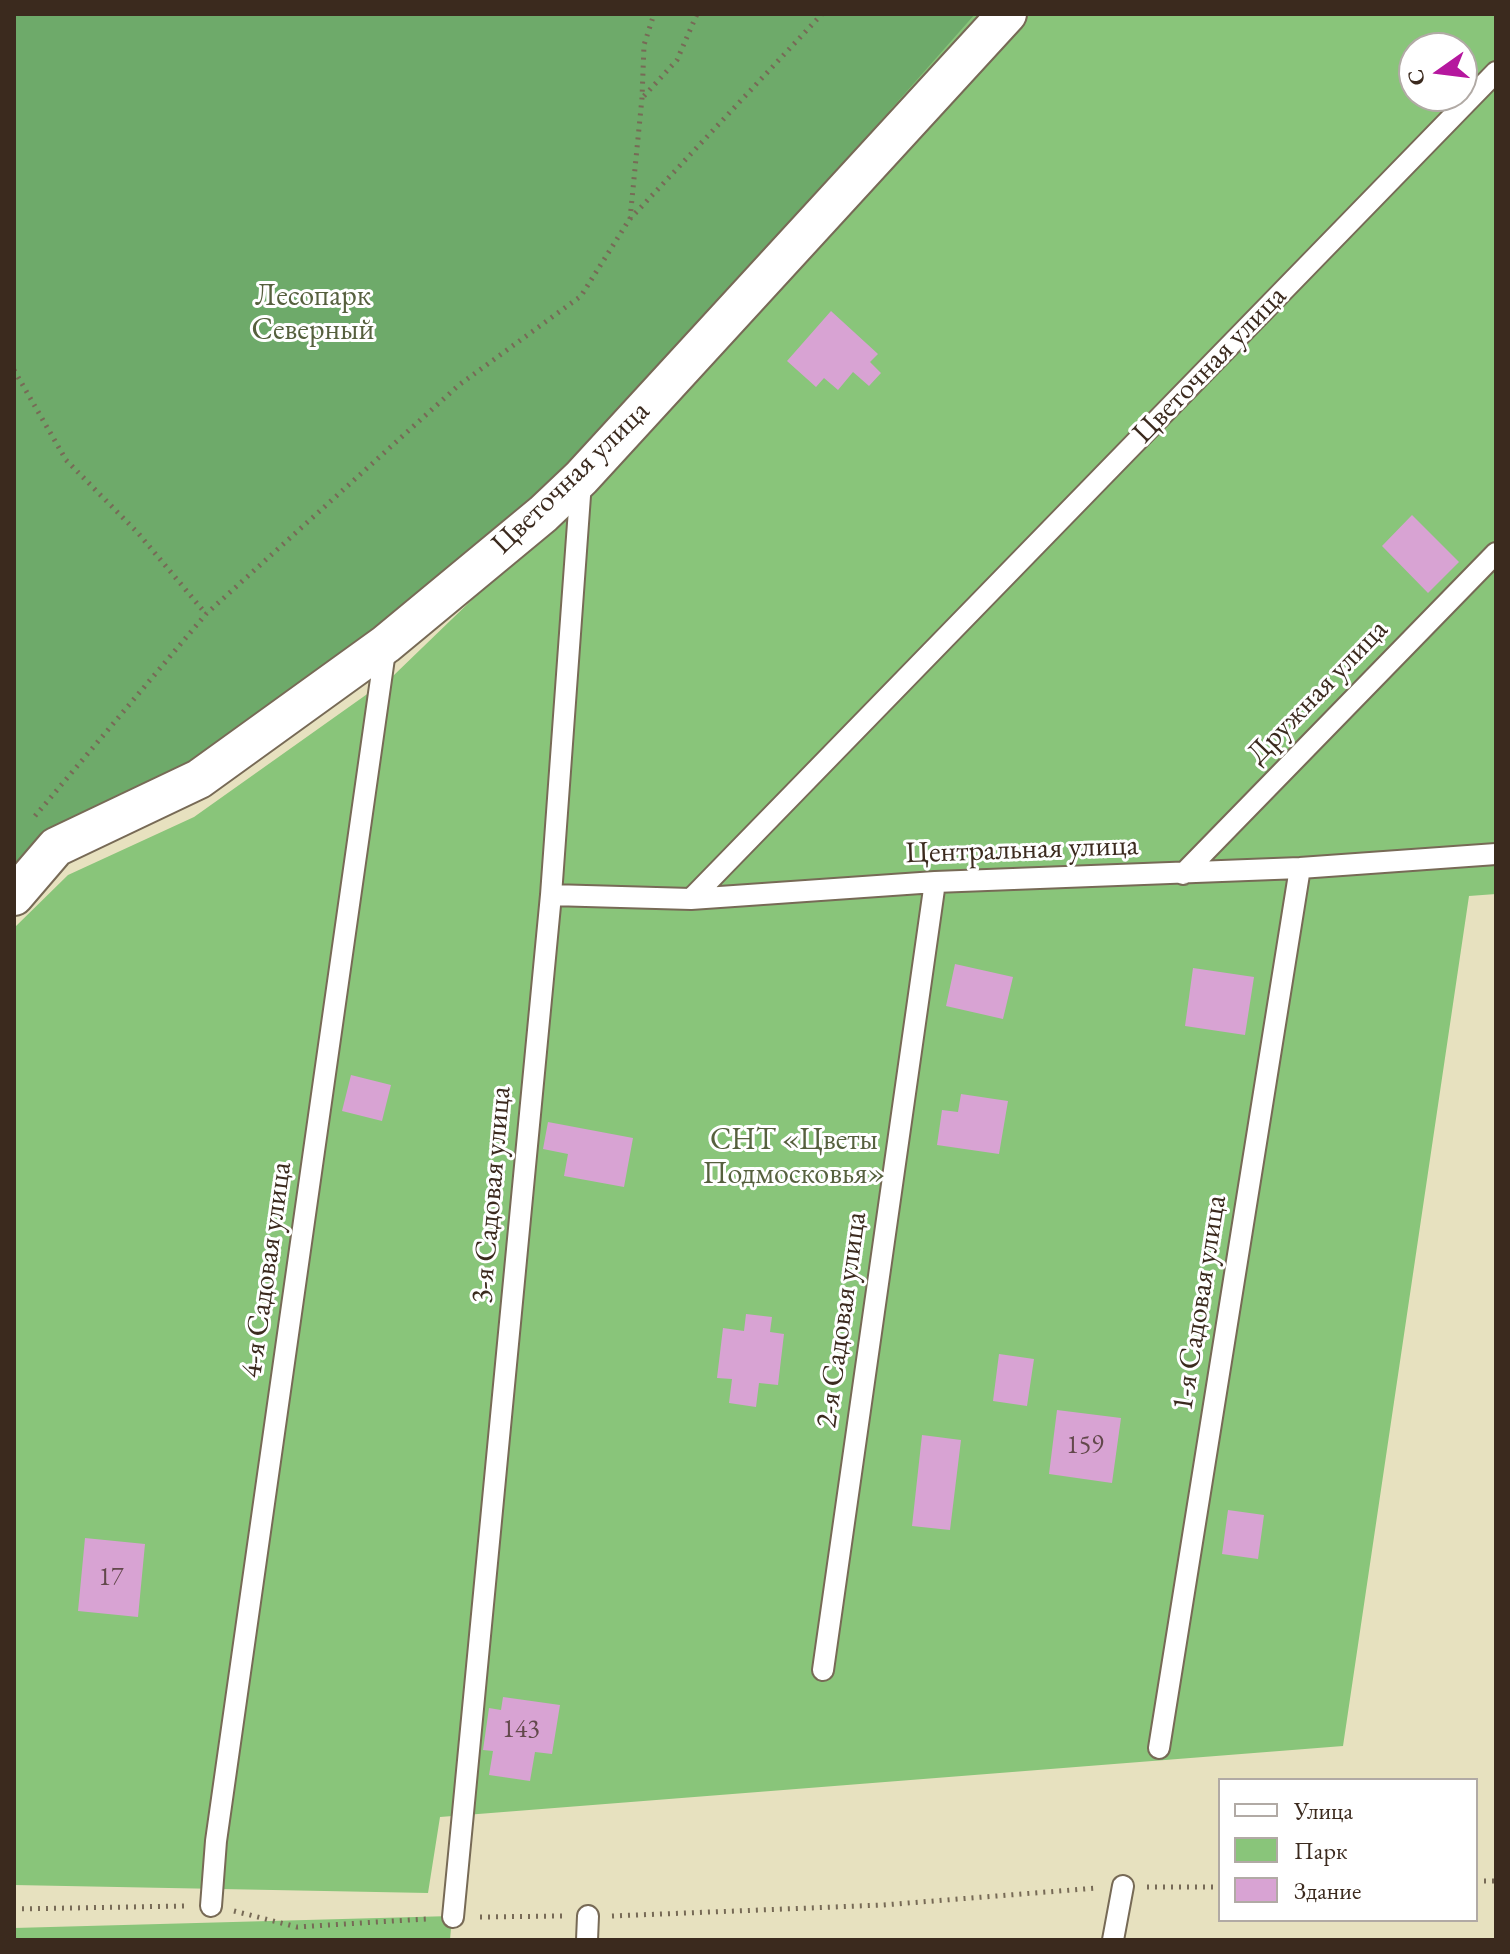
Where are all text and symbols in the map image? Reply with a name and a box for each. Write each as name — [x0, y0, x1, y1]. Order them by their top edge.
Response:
north arrow — [1398, 32, 1478, 112]
text: С — [1400, 66, 1432, 89]
park label: Лесопарк Северный — [252, 279, 374, 350]
street label: Цветочная улица — [1126, 279, 1294, 451]
street label: Цветочная улица — [485, 394, 657, 562]
street label: Дружная улица — [1240, 612, 1396, 772]
street label: Центральная улица — [905, 828, 1139, 872]
street label: 3-я Садовая улица — [465, 1085, 519, 1305]
park label: СНТ «Цветы Подмосковья» — [703, 1123, 885, 1194]
street label: 4-я Садовая улица — [234, 1160, 300, 1380]
street label: 1-я Садовая улица — [1165, 1193, 1235, 1413]
street label: 2-я Садовая улица — [809, 1210, 875, 1430]
house number: 159 — [1066, 1430, 1104, 1462]
house number: 17 — [99, 1562, 123, 1594]
house number: 143 — [502, 1714, 540, 1746]
legend — [1218, 1778, 1478, 1922]
text: Улица — [1294, 1795, 1353, 1826]
text: Парк — [1294, 1835, 1347, 1866]
text: Здание — [1294, 1875, 1361, 1906]

